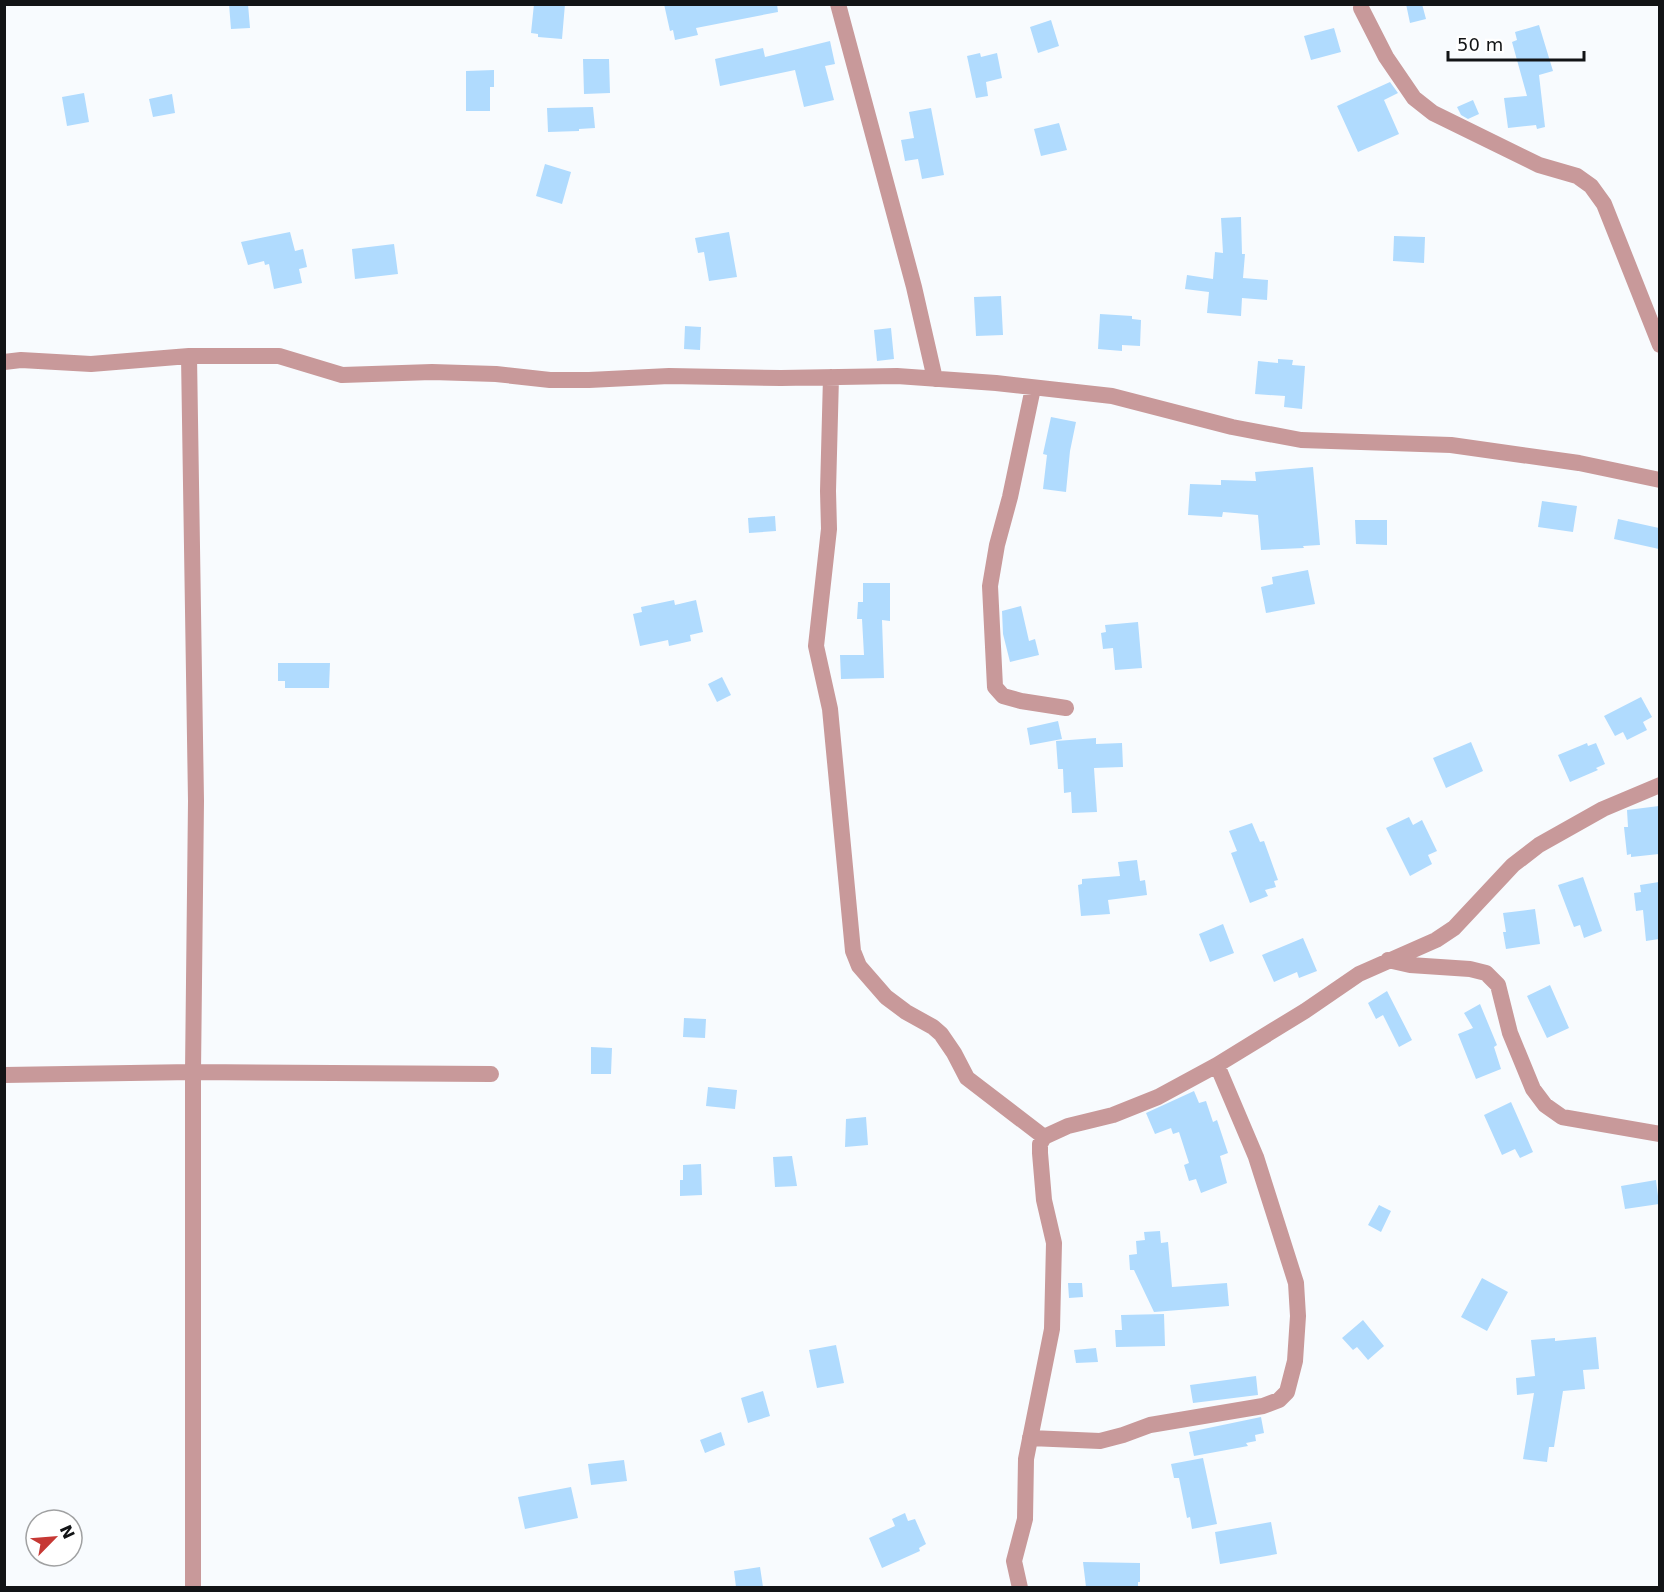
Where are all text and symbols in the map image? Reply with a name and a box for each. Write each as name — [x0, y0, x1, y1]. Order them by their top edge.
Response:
scale bar — [1448, 24, 1584, 62]
text: 50 m — [1457, 34, 1503, 55]
north arrow — [24, 1508, 84, 1568]
text: N — [56, 1522, 79, 1542]

